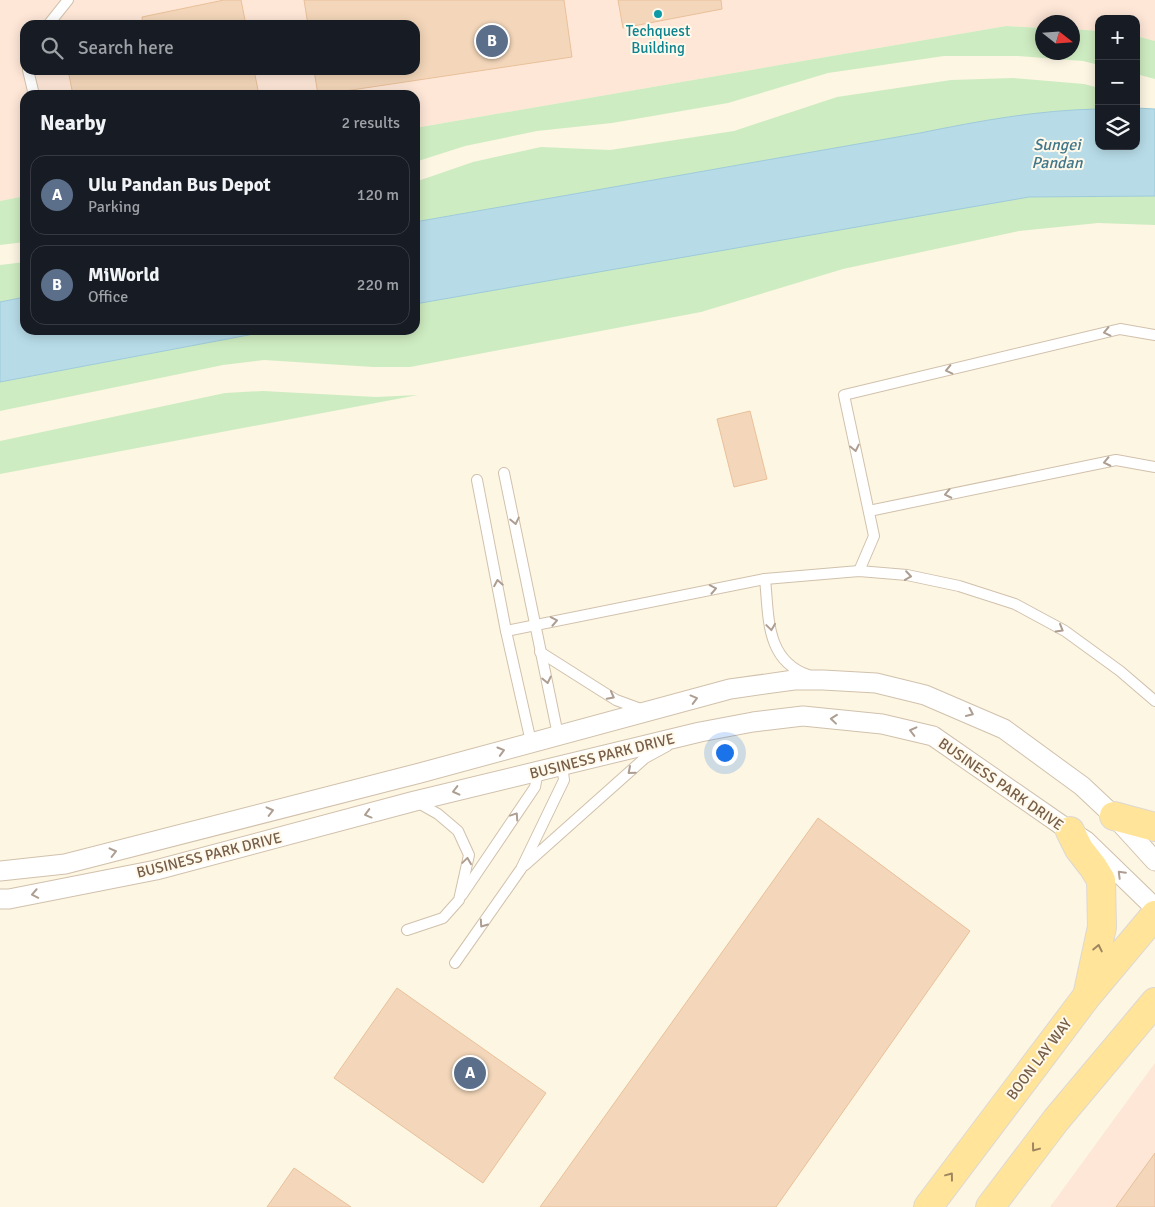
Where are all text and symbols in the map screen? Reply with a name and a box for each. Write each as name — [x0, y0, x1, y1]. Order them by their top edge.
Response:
marker: Techquest Building — [652, 8, 664, 20]
north arrow — [1035, 15, 1080, 60]
map controls — [1095, 15, 1140, 150]
button: + — [1095, 15, 1140, 60]
search box — [20, 20, 420, 75]
pin: B — [476, 22, 508, 60]
place label: Techquest Building — [626, 22, 690, 57]
icon: search — [38, 34, 66, 62]
text: Search here — [78, 36, 174, 60]
button: − — [1095, 60, 1140, 105]
button: layers — [1095, 105, 1140, 150]
text: Nearby — [40, 110, 106, 136]
text: 2 results — [341, 113, 400, 133]
water label: Sungei Pandan — [1032, 135, 1084, 173]
text: Ulu Pandan Bus Depot — [88, 173, 271, 197]
text: A — [52, 185, 62, 205]
text: 120 m — [357, 185, 399, 205]
text: Parking — [88, 197, 140, 217]
text: MiWorld — [88, 263, 159, 287]
text: B — [52, 275, 62, 295]
text: 220 m — [357, 275, 399, 295]
text: Office — [88, 287, 128, 307]
one-way arrow — [1103, 326, 1112, 337]
one-way arrow — [945, 364, 954, 375]
one-way arrow — [850, 444, 860, 453]
one-way arrow — [1103, 456, 1111, 466]
one-way arrow — [943, 489, 952, 499]
one-way arrow — [509, 516, 520, 525]
one-way arrow — [904, 570, 912, 581]
one-way arrow — [493, 578, 503, 587]
one-way arrow — [709, 584, 718, 595]
one-way arrow — [550, 616, 559, 627]
one-way arrow — [1055, 622, 1064, 632]
one-way arrow — [765, 623, 775, 631]
one-way arrow — [541, 675, 551, 684]
one-way arrow — [606, 690, 615, 700]
one-way arrow — [689, 694, 698, 705]
one-way arrow — [965, 707, 974, 718]
one-way arrow — [829, 714, 837, 725]
one-way arrow — [908, 726, 917, 737]
street label: BUSINESS PARK DRIVE — [528, 729, 676, 783]
street label: BUSINESS PARK DRIVE — [935, 734, 1067, 834]
your location — [712, 740, 738, 766]
one-way arrow — [496, 746, 504, 756]
one-way arrow — [627, 765, 636, 774]
one-way arrow — [452, 785, 461, 796]
one-way arrow — [265, 807, 273, 817]
one-way arrow — [365, 808, 373, 818]
one-way arrow — [509, 813, 518, 822]
street label: BUSINESS PARK DRIVE — [135, 828, 283, 882]
one-way arrow — [108, 847, 117, 858]
one-way arrow — [461, 857, 471, 866]
one-way arrow — [1117, 871, 1126, 880]
one-way arrow — [31, 888, 40, 898]
one-way arrow — [480, 918, 489, 927]
one-way arrow — [1092, 944, 1103, 953]
street label: BOON LAY WAY — [1002, 1014, 1076, 1103]
pin: A — [454, 1054, 486, 1092]
one-way arrow — [1032, 1142, 1040, 1151]
one-way arrow — [945, 1173, 953, 1182]

